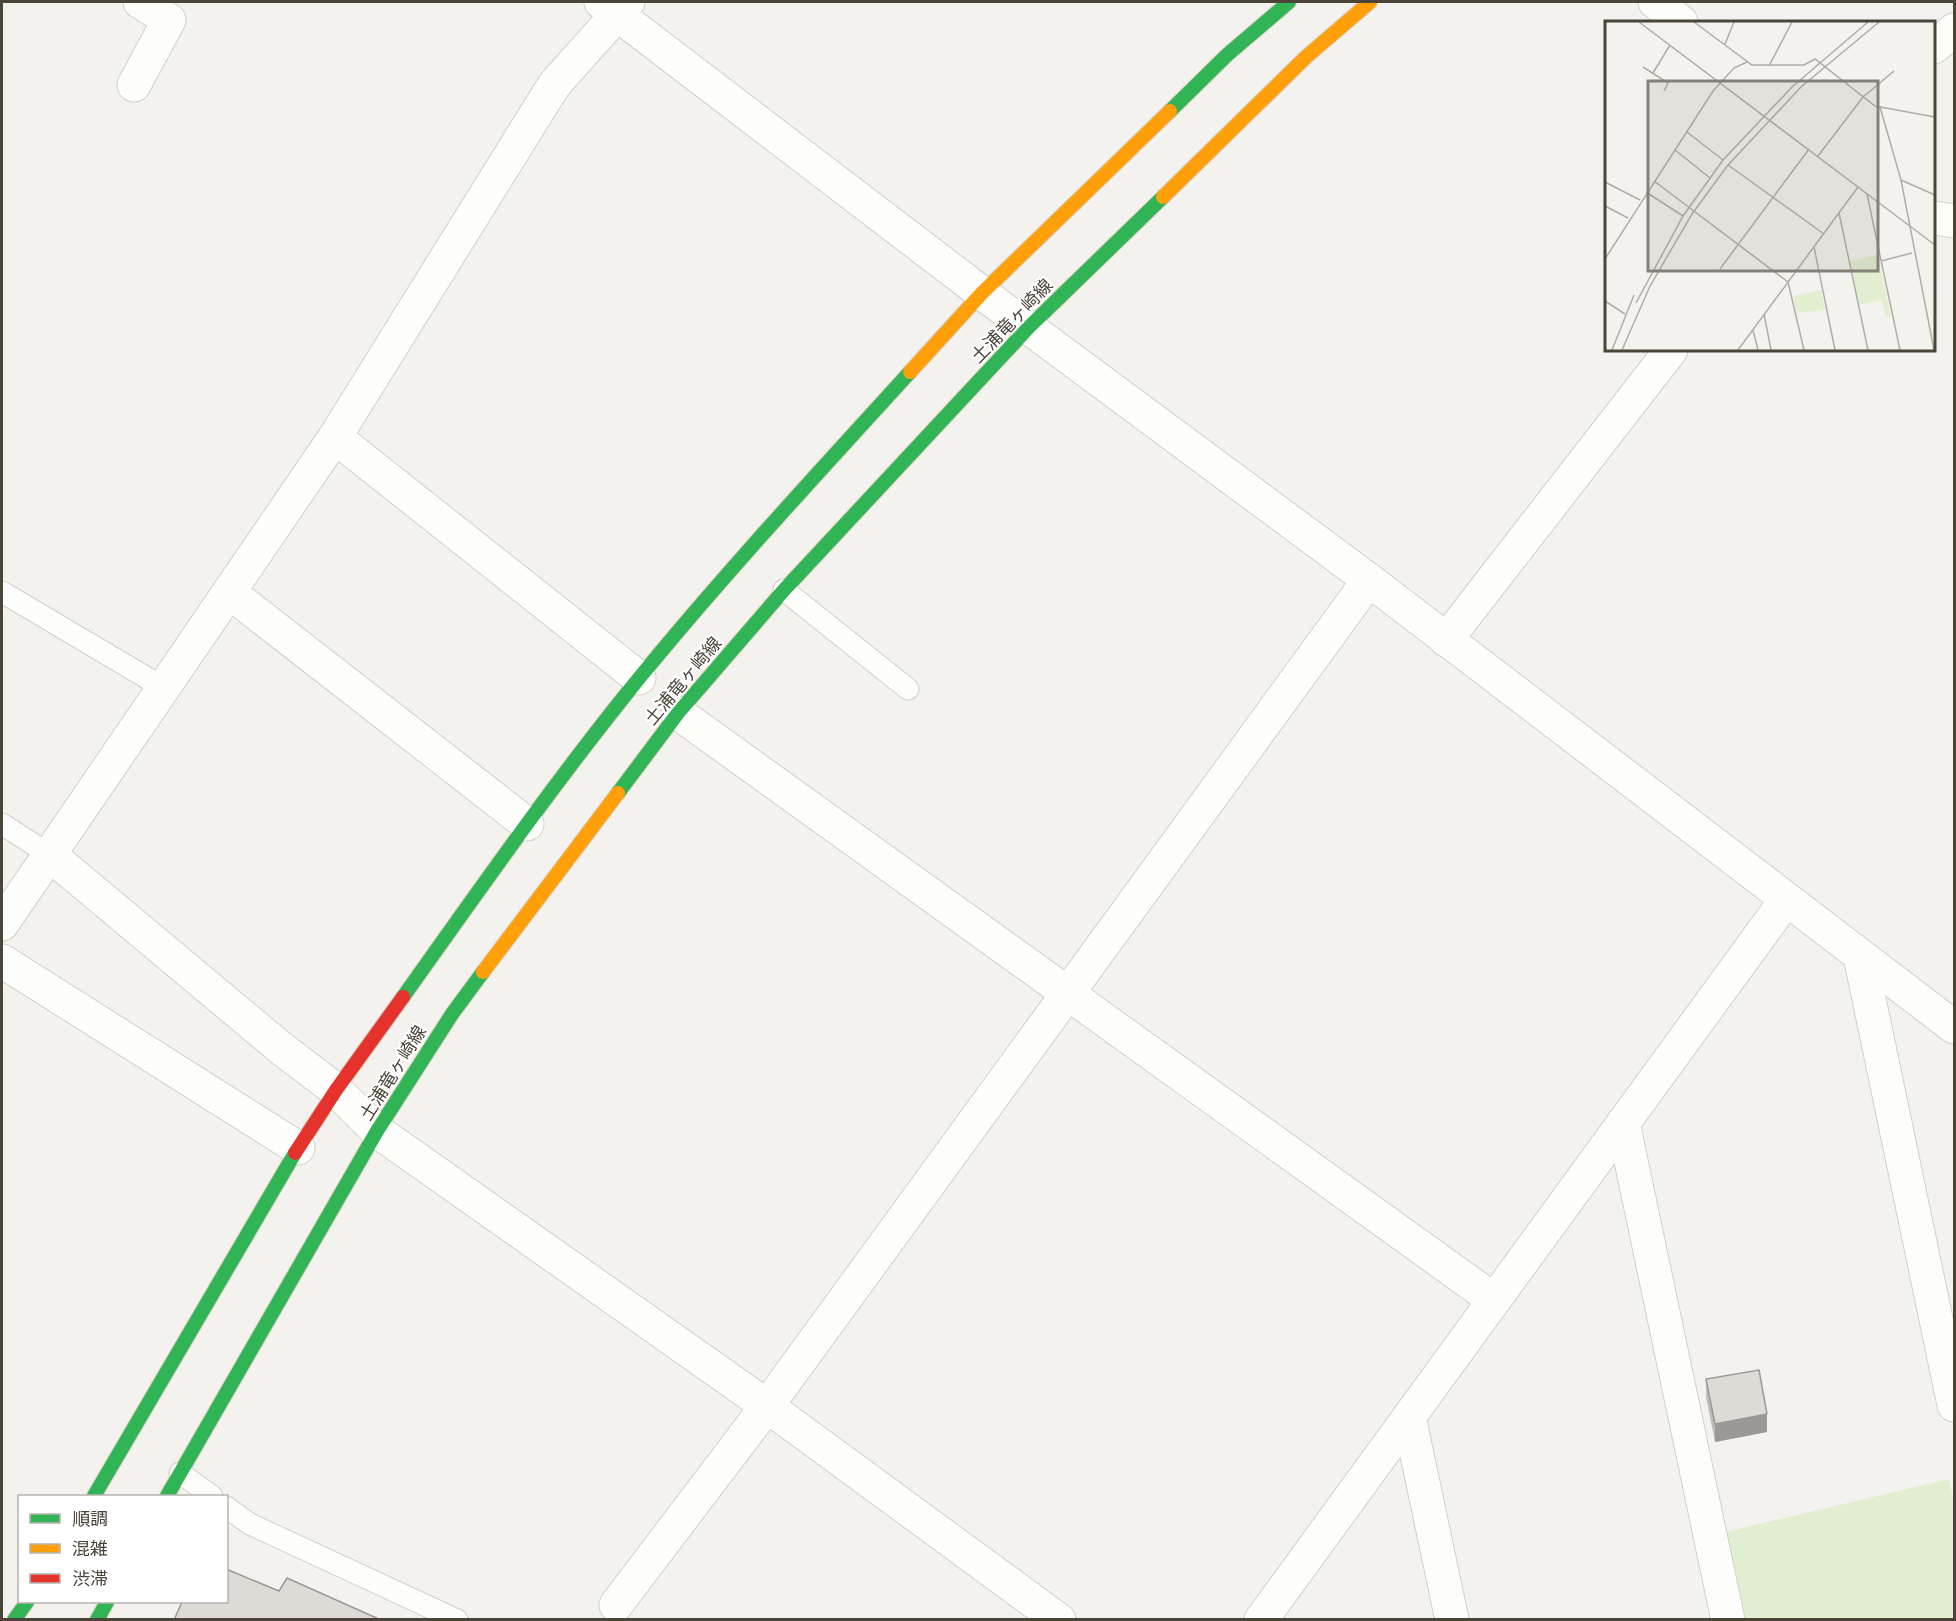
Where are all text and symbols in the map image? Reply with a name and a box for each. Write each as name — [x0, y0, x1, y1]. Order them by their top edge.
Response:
inset map — [1605, 21, 1935, 351]
street label: 土浦竜ヶ崎線 — [966, 274, 1057, 367]
street label: 土浦竜ヶ崎線 — [639, 632, 725, 729]
street label: 土浦竜ヶ崎線 — [354, 1021, 430, 1124]
legend — [18, 1495, 228, 1603]
text: 順調 — [72, 1507, 108, 1529]
text: 混雑 — [72, 1537, 108, 1559]
text: 渋滞 — [72, 1567, 108, 1589]

